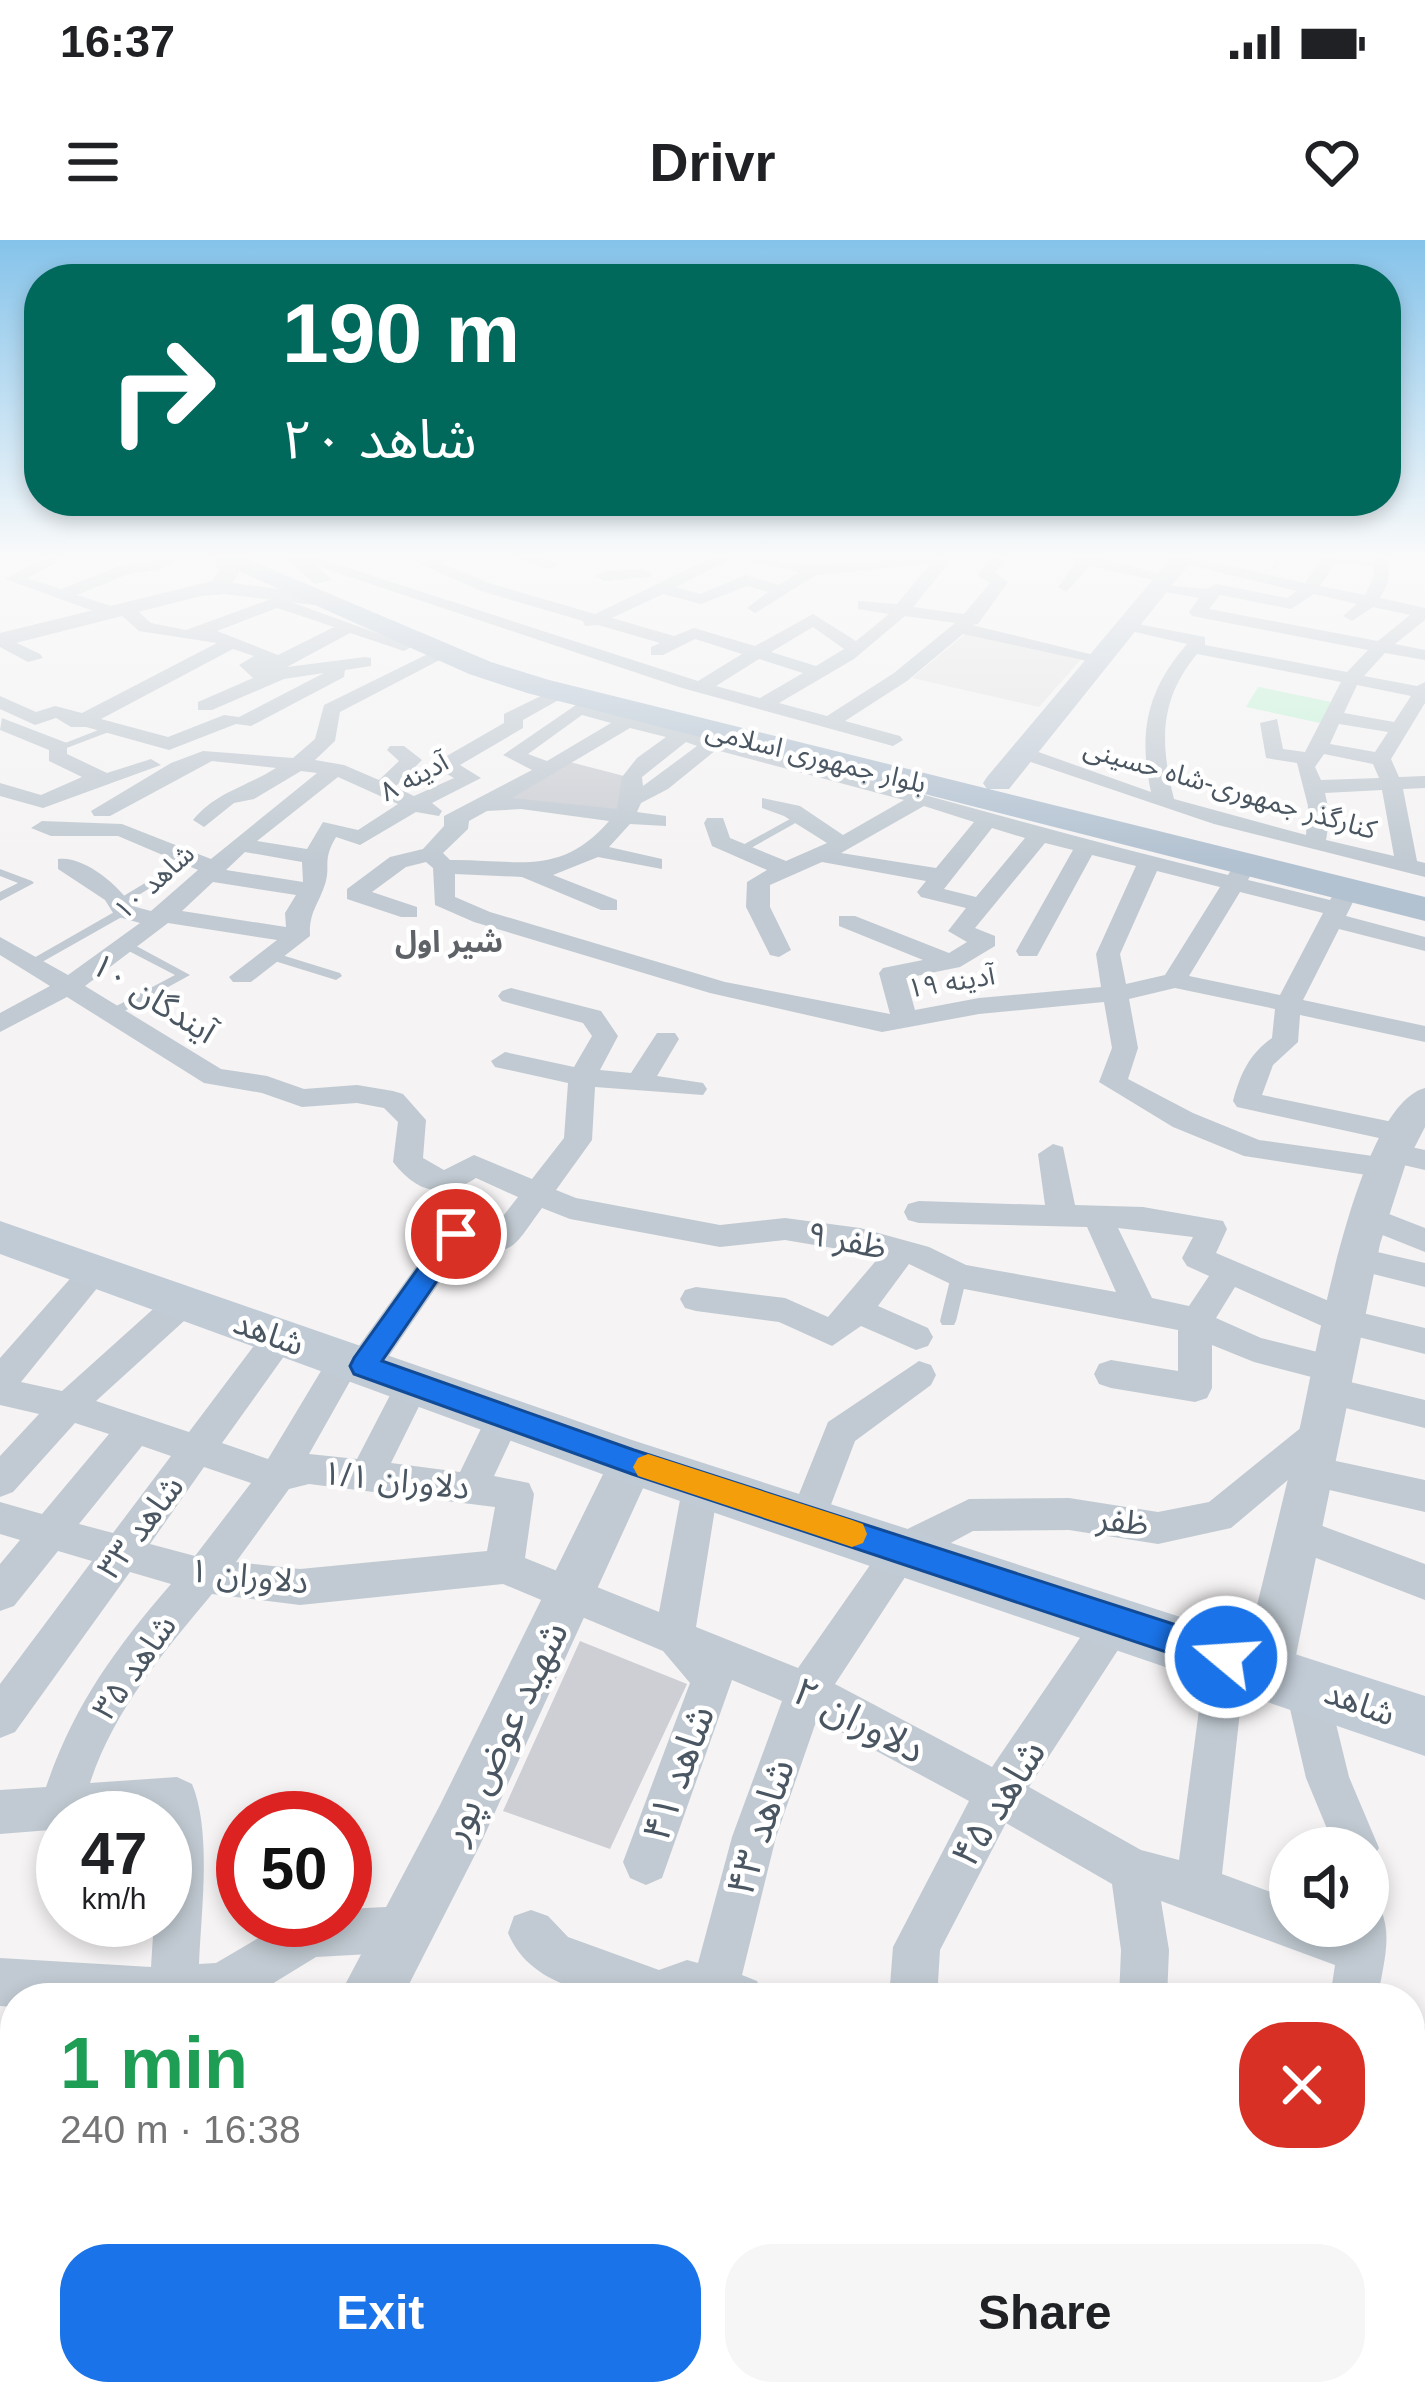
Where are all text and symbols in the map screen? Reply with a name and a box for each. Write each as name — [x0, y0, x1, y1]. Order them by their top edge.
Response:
text: 16:37 — [60, 16, 175, 67]
icon: menu — [60, 129, 126, 195]
icon: heart — [1299, 129, 1365, 195]
text: Drivr — [649, 132, 776, 192]
text: 190 m — [282, 286, 520, 380]
icon: right — [84, 312, 240, 468]
text: شاهد ۲۰ — [282, 409, 477, 469]
street label: بلوار جمهوری اسلامی — [703, 715, 929, 800]
street label: کنارگذر جمهوری-شاه حسینی — [1080, 733, 1381, 846]
street label: آدینه ۸ — [375, 746, 454, 807]
street label: شاهد ۱۰ — [108, 838, 200, 926]
district label: شیر اول — [395, 925, 503, 959]
street label: آیندگان ۱۰ — [85, 945, 224, 1052]
street label: آدینه ۱۹ — [905, 960, 998, 1004]
pin — [405, 1183, 507, 1285]
icon: arrive — [423, 1201, 489, 1267]
street label: ظفر ۹ — [804, 1214, 890, 1267]
street label: شاهد — [229, 1303, 309, 1363]
street label: دلاوران ۱/۱ — [321, 1454, 471, 1507]
street label: شاهد ۳۳ — [89, 1468, 191, 1586]
street label: ظفر — [1094, 1499, 1151, 1544]
street label: دلاوران ۱ — [188, 1551, 310, 1602]
position arrow — [1163, 1594, 1289, 1720]
street label: شاهد ۳۵ — [85, 1608, 183, 1726]
street label: شهید عوض پور — [431, 1614, 580, 1852]
street label: دلاوران ۲ — [786, 1669, 932, 1772]
street label: شاهد — [1320, 1673, 1400, 1733]
street label: شاهد ۴۱ — [634, 1700, 722, 1846]
street label: شاهد ۴۵ — [943, 1732, 1053, 1874]
street label: شاهد ۴۳ — [718, 1754, 802, 1900]
speed limit sign: 50 — [216, 1791, 372, 1947]
text: 47 — [81, 1820, 147, 1887]
map controls — [1269, 1827, 1389, 1947]
button: sound — [1269, 1827, 1389, 1947]
text: km/h — [81, 1882, 147, 1915]
button: close — [1239, 2022, 1365, 2148]
text: 1 min — [60, 2023, 248, 2103]
text: 240 m · 16:38 — [60, 2108, 301, 2151]
button: Exit — [60, 2244, 701, 2382]
button: Share — [725, 2244, 1365, 2382]

